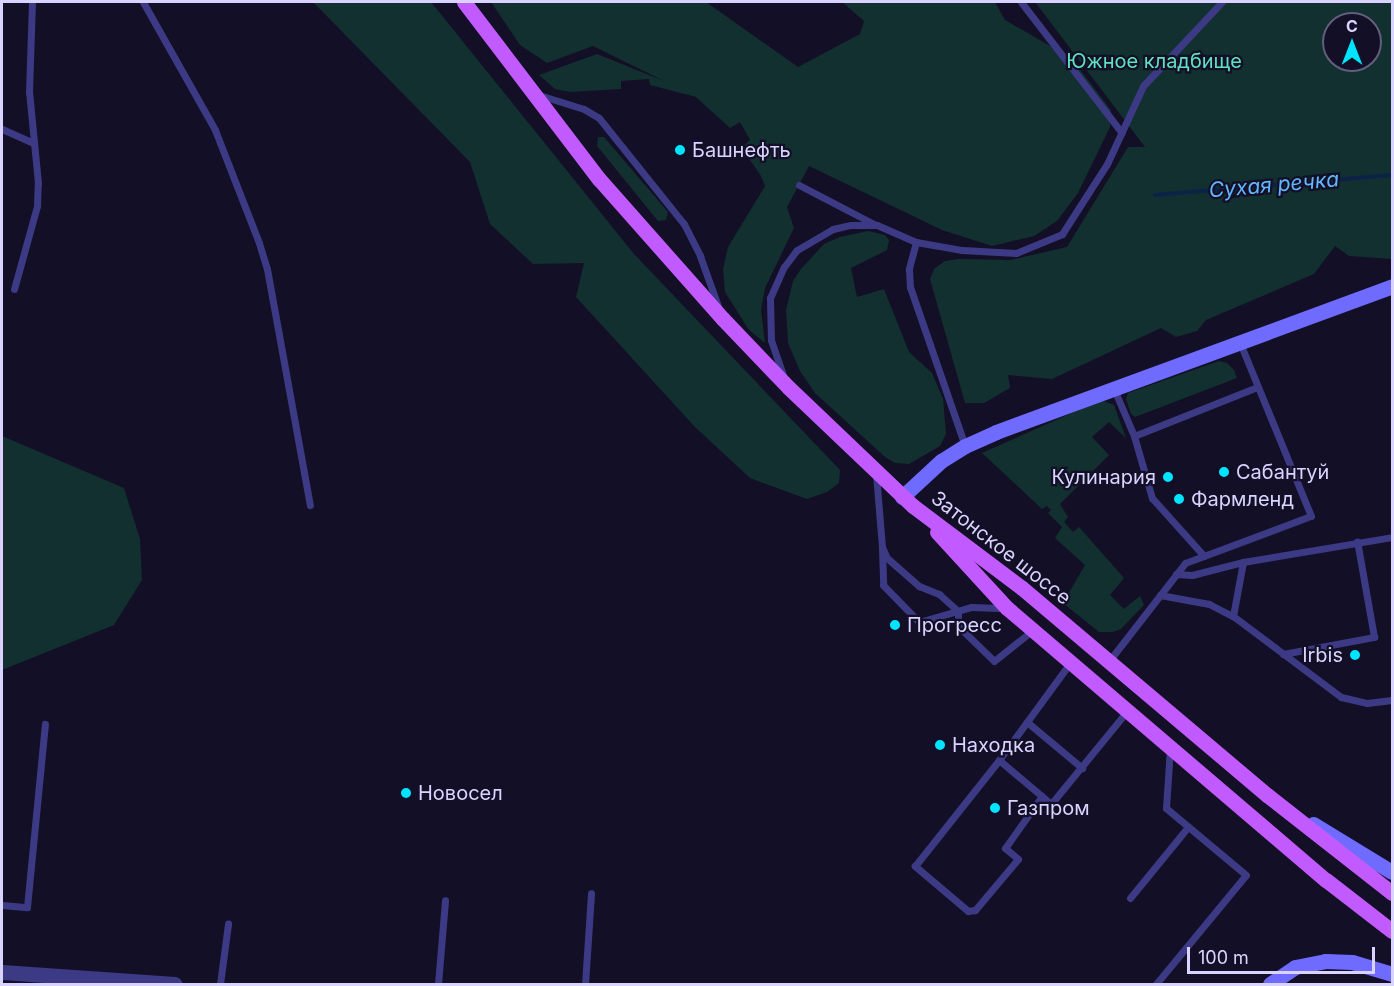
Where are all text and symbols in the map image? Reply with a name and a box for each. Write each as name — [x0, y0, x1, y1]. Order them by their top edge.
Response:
north arrow — [1322, 12, 1382, 72]
text: С — [1346, 16, 1358, 36]
park label: Южное кладбище — [1066, 49, 1242, 73]
place label: Башнефть — [692, 138, 791, 162]
marker: Башнефть — [673, 143, 687, 157]
water label: Сухая речка — [1208, 167, 1340, 203]
place label: Сабантуй — [1236, 460, 1329, 484]
place label: Кулинария — [1051, 465, 1156, 489]
marker: Сабантуй — [1217, 465, 1231, 479]
marker: Кулинария — [1161, 470, 1175, 484]
street label: Затонское шоссе — [926, 486, 1076, 610]
place label: Фармленд — [1191, 487, 1294, 511]
marker: Фармленд — [1172, 492, 1186, 506]
place label: Прогресс — [907, 613, 1002, 637]
marker: Прогресс — [888, 618, 902, 632]
place label: Irbis — [1302, 643, 1343, 667]
marker: Irbis — [1348, 648, 1362, 662]
place label: Находка — [952, 733, 1035, 757]
marker: Находка — [933, 738, 947, 752]
place label: Новосел — [418, 781, 503, 805]
marker: Новосел — [399, 786, 413, 800]
place label: Газпром — [1007, 796, 1090, 820]
marker: Газпром — [988, 801, 1002, 815]
scale bar — [1190, 935, 1378, 973]
text: 100 m — [1198, 947, 1249, 968]

